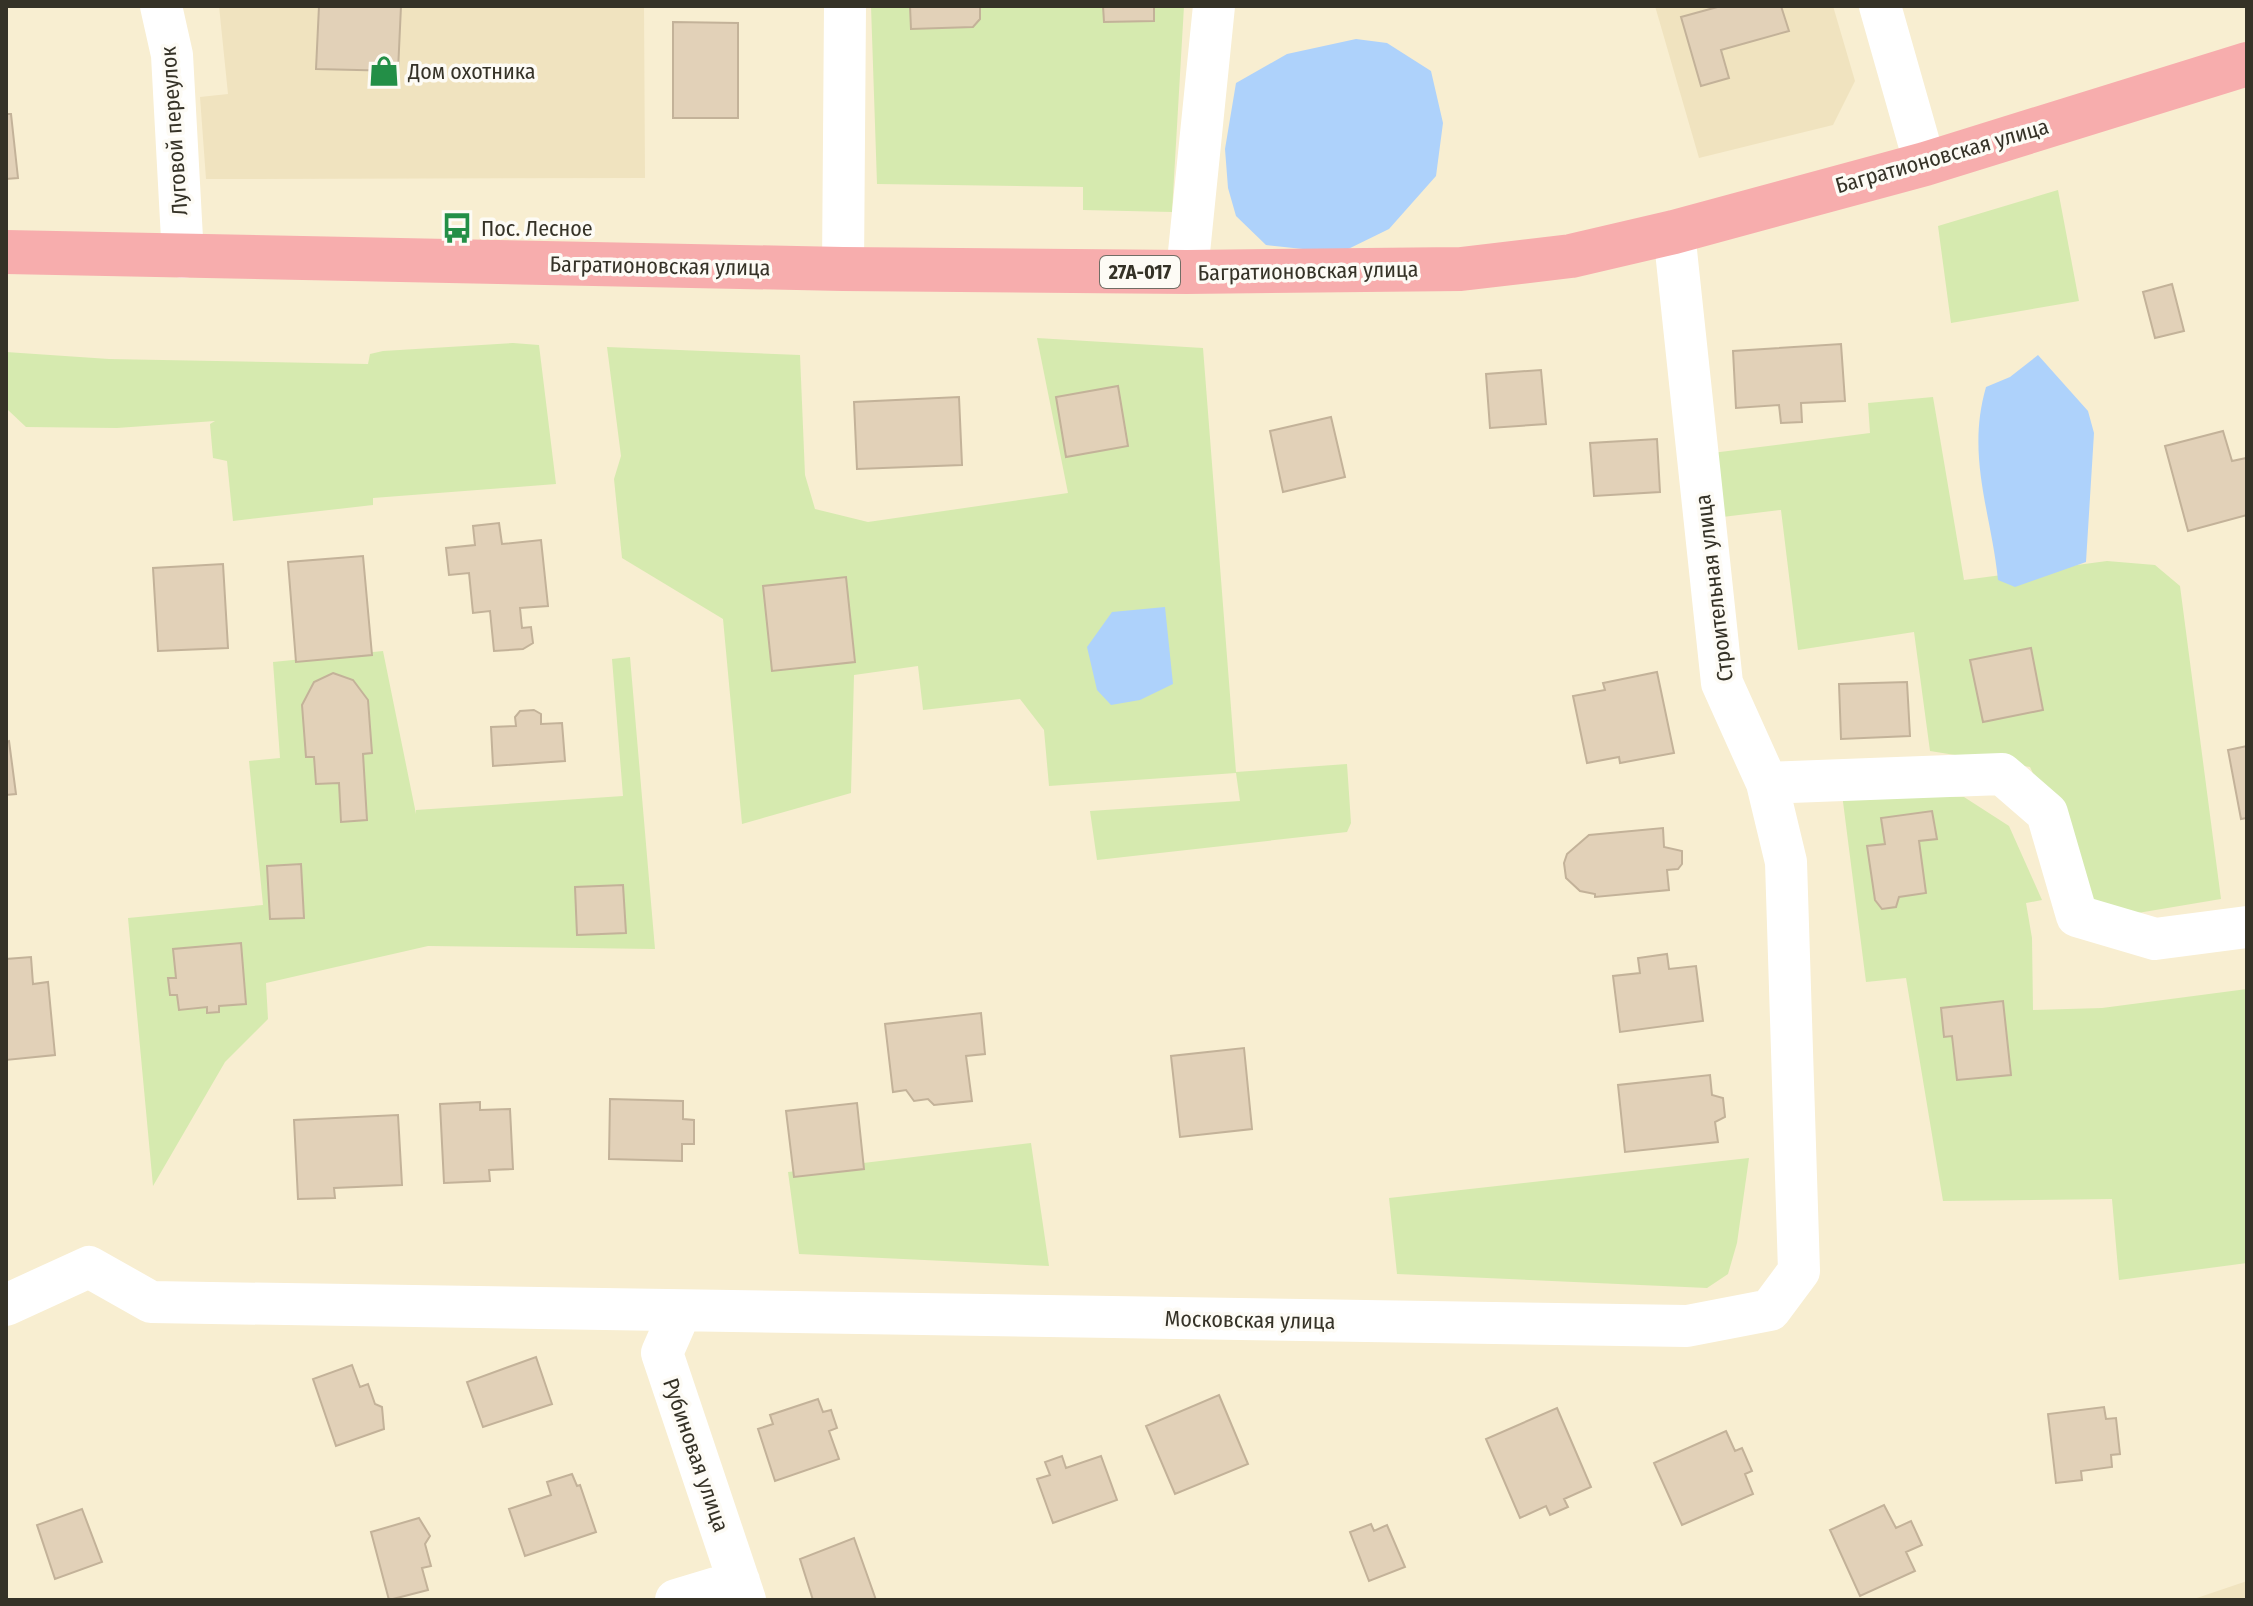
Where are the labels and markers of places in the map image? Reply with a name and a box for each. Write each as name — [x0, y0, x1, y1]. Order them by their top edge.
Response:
shop icon: Дом охотника — [367, 54, 401, 88]
place label: Дом охотника — [407, 58, 535, 85]
bus stop icon: Пос. Лесное — [440, 211, 474, 245]
place label: Пос. Лесное — [481, 215, 593, 242]

